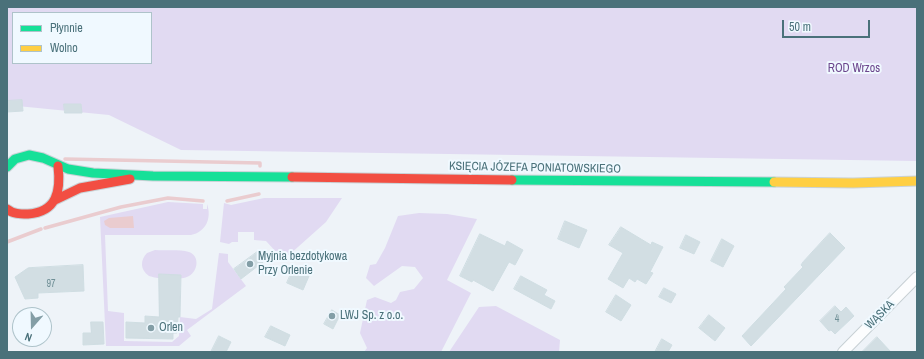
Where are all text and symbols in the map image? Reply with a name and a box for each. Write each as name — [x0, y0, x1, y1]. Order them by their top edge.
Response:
legend — [12, 12, 152, 64]
scale bar — [784, 12, 872, 38]
text: 50 m — [789, 19, 811, 35]
text: Płynnie — [50, 20, 83, 36]
text: Wolno — [50, 40, 78, 56]
park label: ROD Wrzos — [828, 62, 880, 76]
street label: KSIĘCIA JÓZEFA PONIATOWSKIEGO — [449, 159, 621, 177]
place label: Myjnia bezdotykowa Przy Orlenie — [258, 250, 347, 278]
marker: Myjnia bezdotykowa Przy Orlenie — [245, 259, 255, 269]
house number: 97 — [46, 278, 56, 290]
street label: WĄSKA — [862, 297, 898, 333]
north arrow — [12, 307, 52, 347]
place label: LWJ Sp. z o.o. — [340, 309, 403, 323]
marker: LWJ Sp. z o.o. — [327, 311, 337, 321]
house number: 4 — [835, 313, 839, 325]
place label: Orlen — [159, 321, 183, 335]
marker: Orlen — [146, 323, 156, 333]
text: N — [23, 330, 34, 345]

